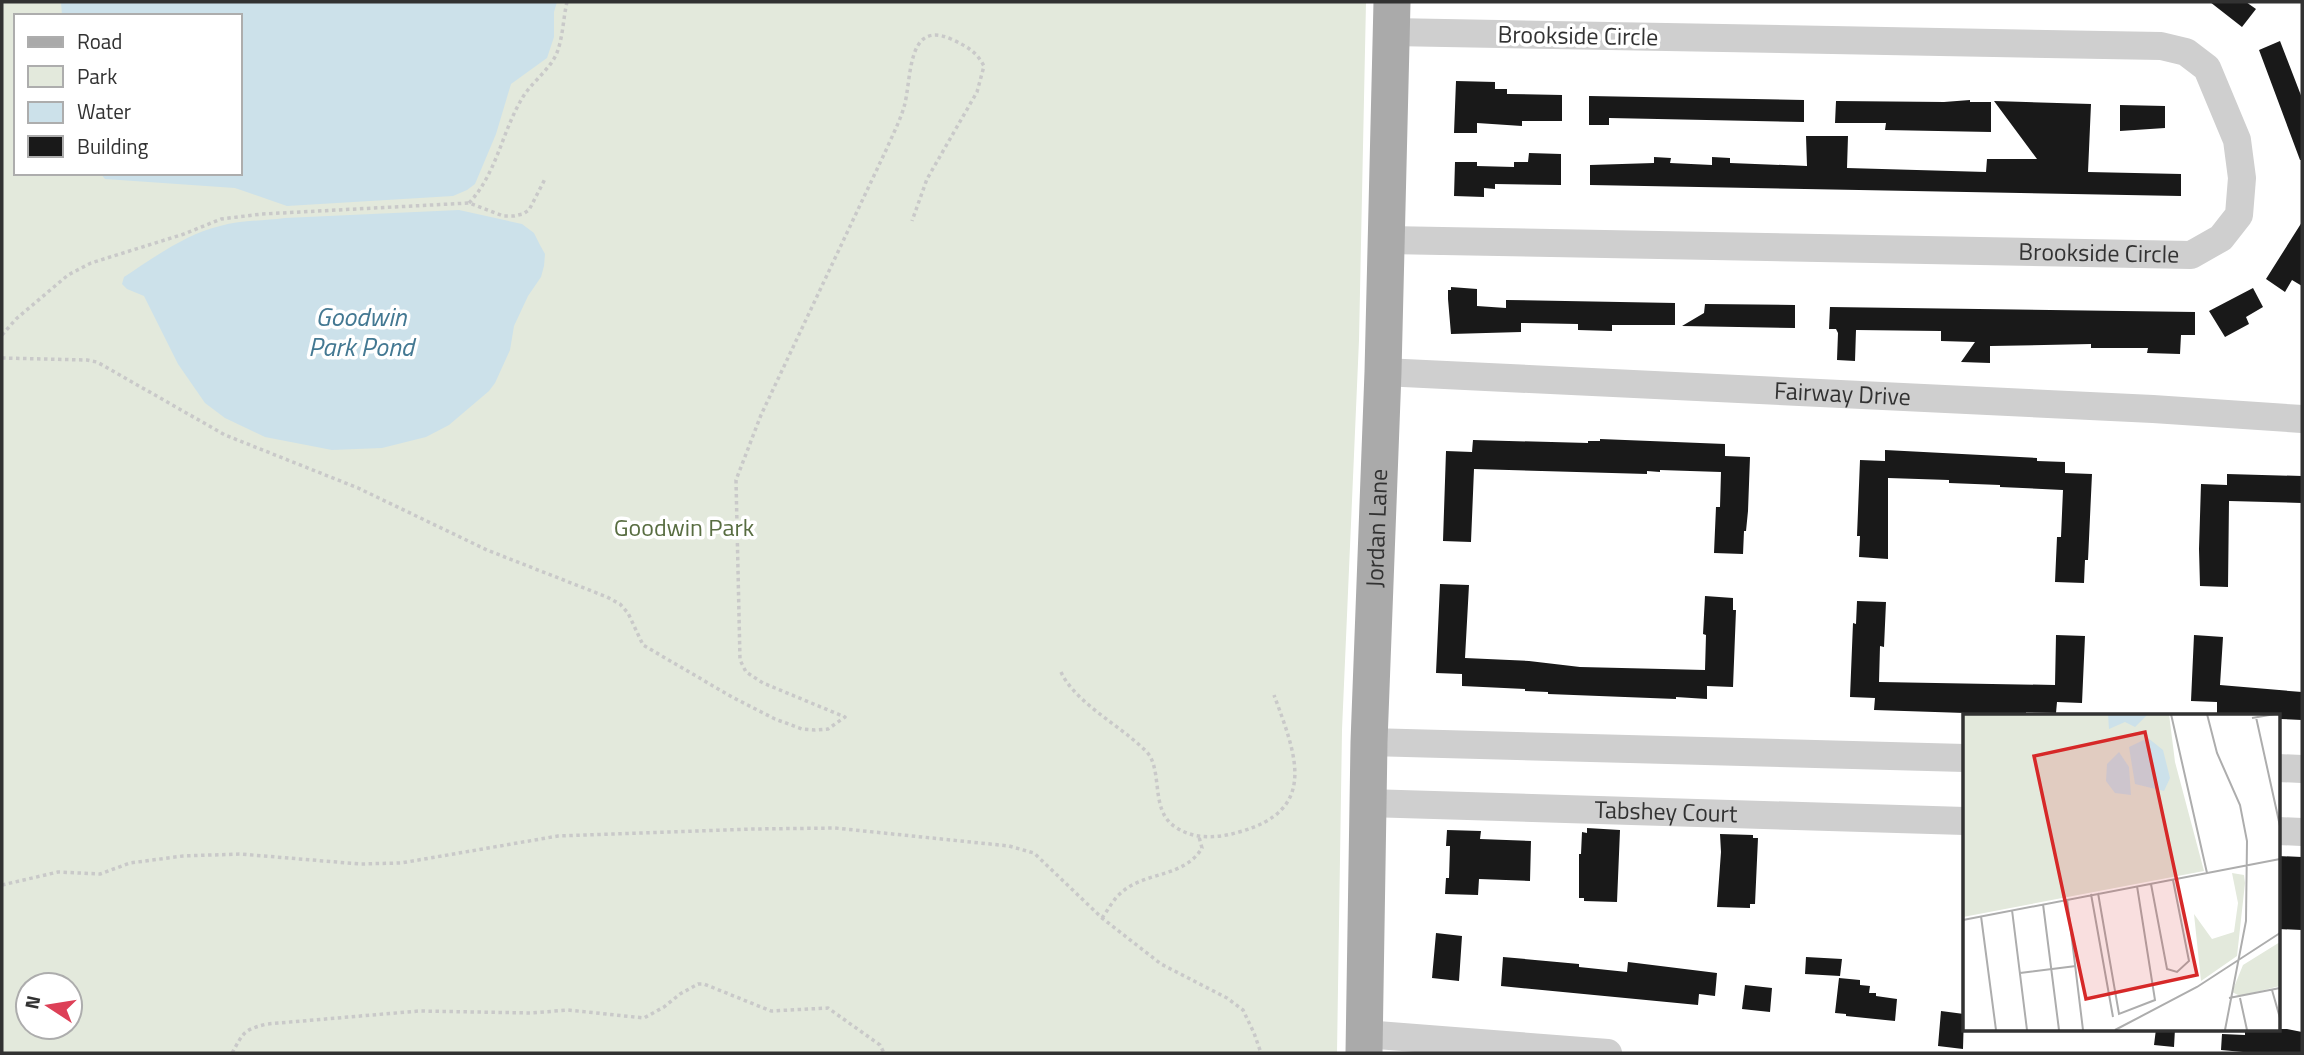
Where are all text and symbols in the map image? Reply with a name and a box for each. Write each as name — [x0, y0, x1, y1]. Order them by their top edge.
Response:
legend — [14, 14, 242, 175]
street label: Brookside Circle — [1497, 16, 1659, 54]
text: Road — [77, 25, 122, 57]
text: Park — [77, 60, 117, 92]
text: Water — [77, 95, 131, 127]
text: Building — [77, 130, 149, 162]
street label: Brookside Circle — [2018, 233, 2180, 272]
water label: Goodwin Park Pond — [308, 297, 417, 366]
street label: Fairway Drive — [1773, 372, 1912, 414]
street label: Jordan Lane — [1356, 468, 1396, 588]
park label: Goodwin Park — [614, 509, 755, 545]
inset map — [1963, 714, 2280, 1030]
street label: Tabshey Court — [1594, 791, 1738, 831]
north arrow — [14, 971, 84, 1041]
text: N — [16, 993, 47, 1012]

